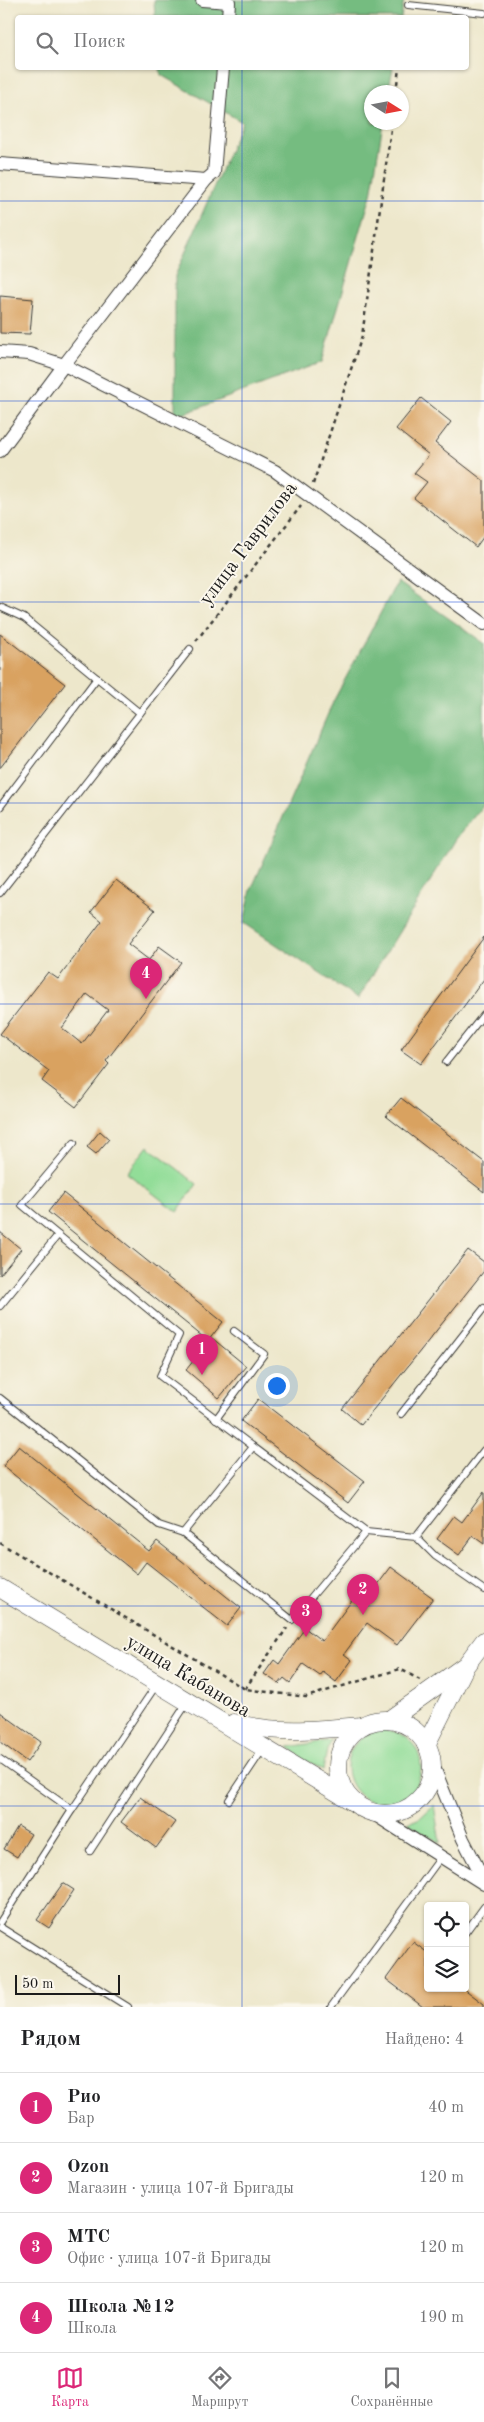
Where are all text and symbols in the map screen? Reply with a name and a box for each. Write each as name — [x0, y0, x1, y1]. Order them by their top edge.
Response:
search box — [15, 15, 469, 70]
icon: search — [33, 29, 61, 57]
text: Поиск — [73, 33, 125, 52]
north arrow — [364, 85, 409, 130]
street label: улица Гаврилова — [196, 479, 302, 609]
pin: 4 — [130, 958, 162, 999]
pin: 1 — [186, 1334, 218, 1375]
your location — [264, 1373, 290, 1399]
pin: 2 — [347, 1574, 379, 1615]
pin: 3 — [290, 1596, 322, 1637]
street label: улица Кабанова — [122, 1632, 254, 1722]
map controls — [424, 1902, 469, 1992]
button: locate — [424, 1902, 469, 1947]
button: layers — [424, 1947, 469, 1992]
scale bar — [15, 1972, 120, 1995]
text: 50 m — [22, 1977, 53, 1991]
text: Рядом — [20, 2029, 81, 2050]
text: Найдено: 4 — [385, 2032, 464, 2048]
text: Рио — [67, 2088, 101, 2107]
text: 1 — [31, 2100, 41, 2116]
text: 40 m — [428, 2100, 464, 2116]
text: Бар — [67, 2111, 95, 2127]
text: Ozon — [67, 2158, 109, 2177]
text: 2 — [31, 2170, 41, 2186]
text: 120 m — [419, 2170, 464, 2186]
text: Магазин · улица 107-й Бригады — [67, 2181, 294, 2197]
text: МТС — [67, 2228, 110, 2247]
text: 3 — [31, 2240, 41, 2256]
text: 120 m — [419, 2240, 464, 2256]
text: Офис · улица 107-й Бригады — [67, 2251, 271, 2267]
text: Школа №12 — [67, 2298, 175, 2317]
text: 4 — [31, 2310, 41, 2326]
text: 190 m — [419, 2310, 464, 2326]
text: Школа — [67, 2321, 117, 2337]
tab: Карта — [51, 2364, 89, 2411]
tab: Маршрут — [191, 2364, 248, 2411]
tab: Сохранённые — [350, 2364, 433, 2411]

